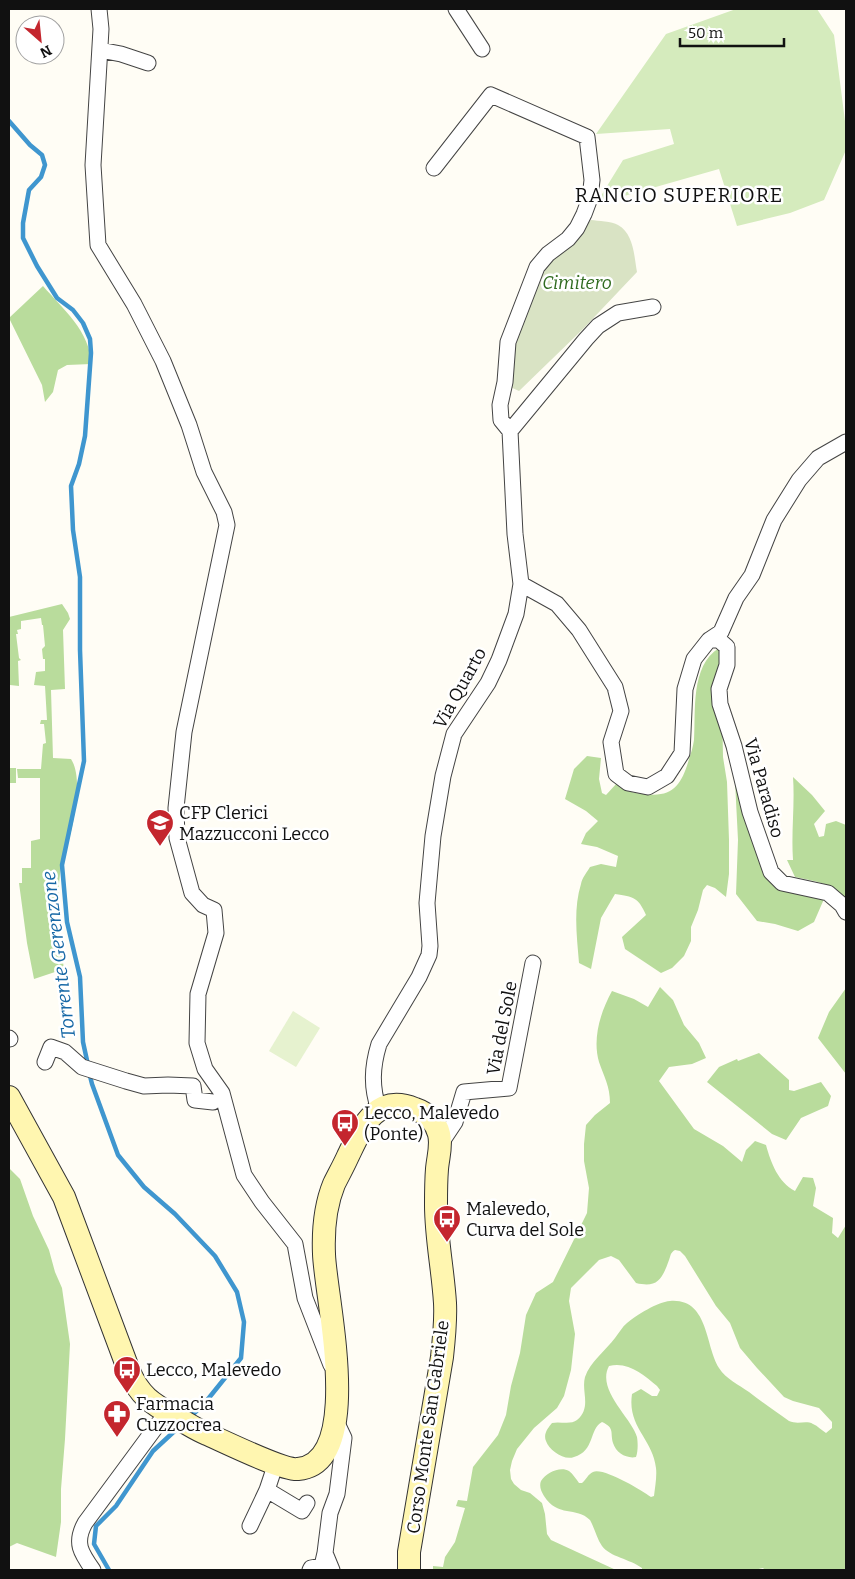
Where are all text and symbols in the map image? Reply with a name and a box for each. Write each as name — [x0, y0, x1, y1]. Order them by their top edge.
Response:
north arrow — [15, 15, 65, 65]
scale bar — [680, 15, 784, 47]
text: 50 m — [688, 24, 724, 42]
text: N — [37, 41, 54, 61]
district label: RANCIO SUPERIORE — [575, 183, 783, 207]
park label: Cimitero — [542, 272, 612, 294]
street label: Via Quarto — [429, 644, 491, 732]
street label: Via Paradiso — [739, 736, 789, 840]
place label: CFP Clerici Mazzucconi Lecco — [179, 802, 329, 845]
school or university icon: CFP Clerici Mazzucconi Lecco — [145, 808, 175, 847]
water label: Torrente Gerenzone — [37, 870, 80, 1040]
street label: Via del Sole — [482, 979, 522, 1077]
place label: Lecco, Malevedo (Ponte) — [364, 1102, 499, 1145]
bus stop icon: Lecco, Malevedo (Ponte) — [330, 1108, 360, 1147]
place label: Malevedo, Curva del Sole — [466, 1198, 584, 1241]
bus stop icon: Malevedo, Curva del Sole — [432, 1204, 462, 1243]
street label: Corso Monte San Gabriele — [402, 1319, 454, 1535]
bus stop icon: Lecco, Malevedo — [112, 1355, 142, 1394]
place label: Lecco, Malevedo — [146, 1359, 281, 1381]
place label: Farmacia Cuzzocrea — [136, 1393, 222, 1436]
pharmacy icon: Farmacia Cuzzocrea — [102, 1399, 132, 1438]

